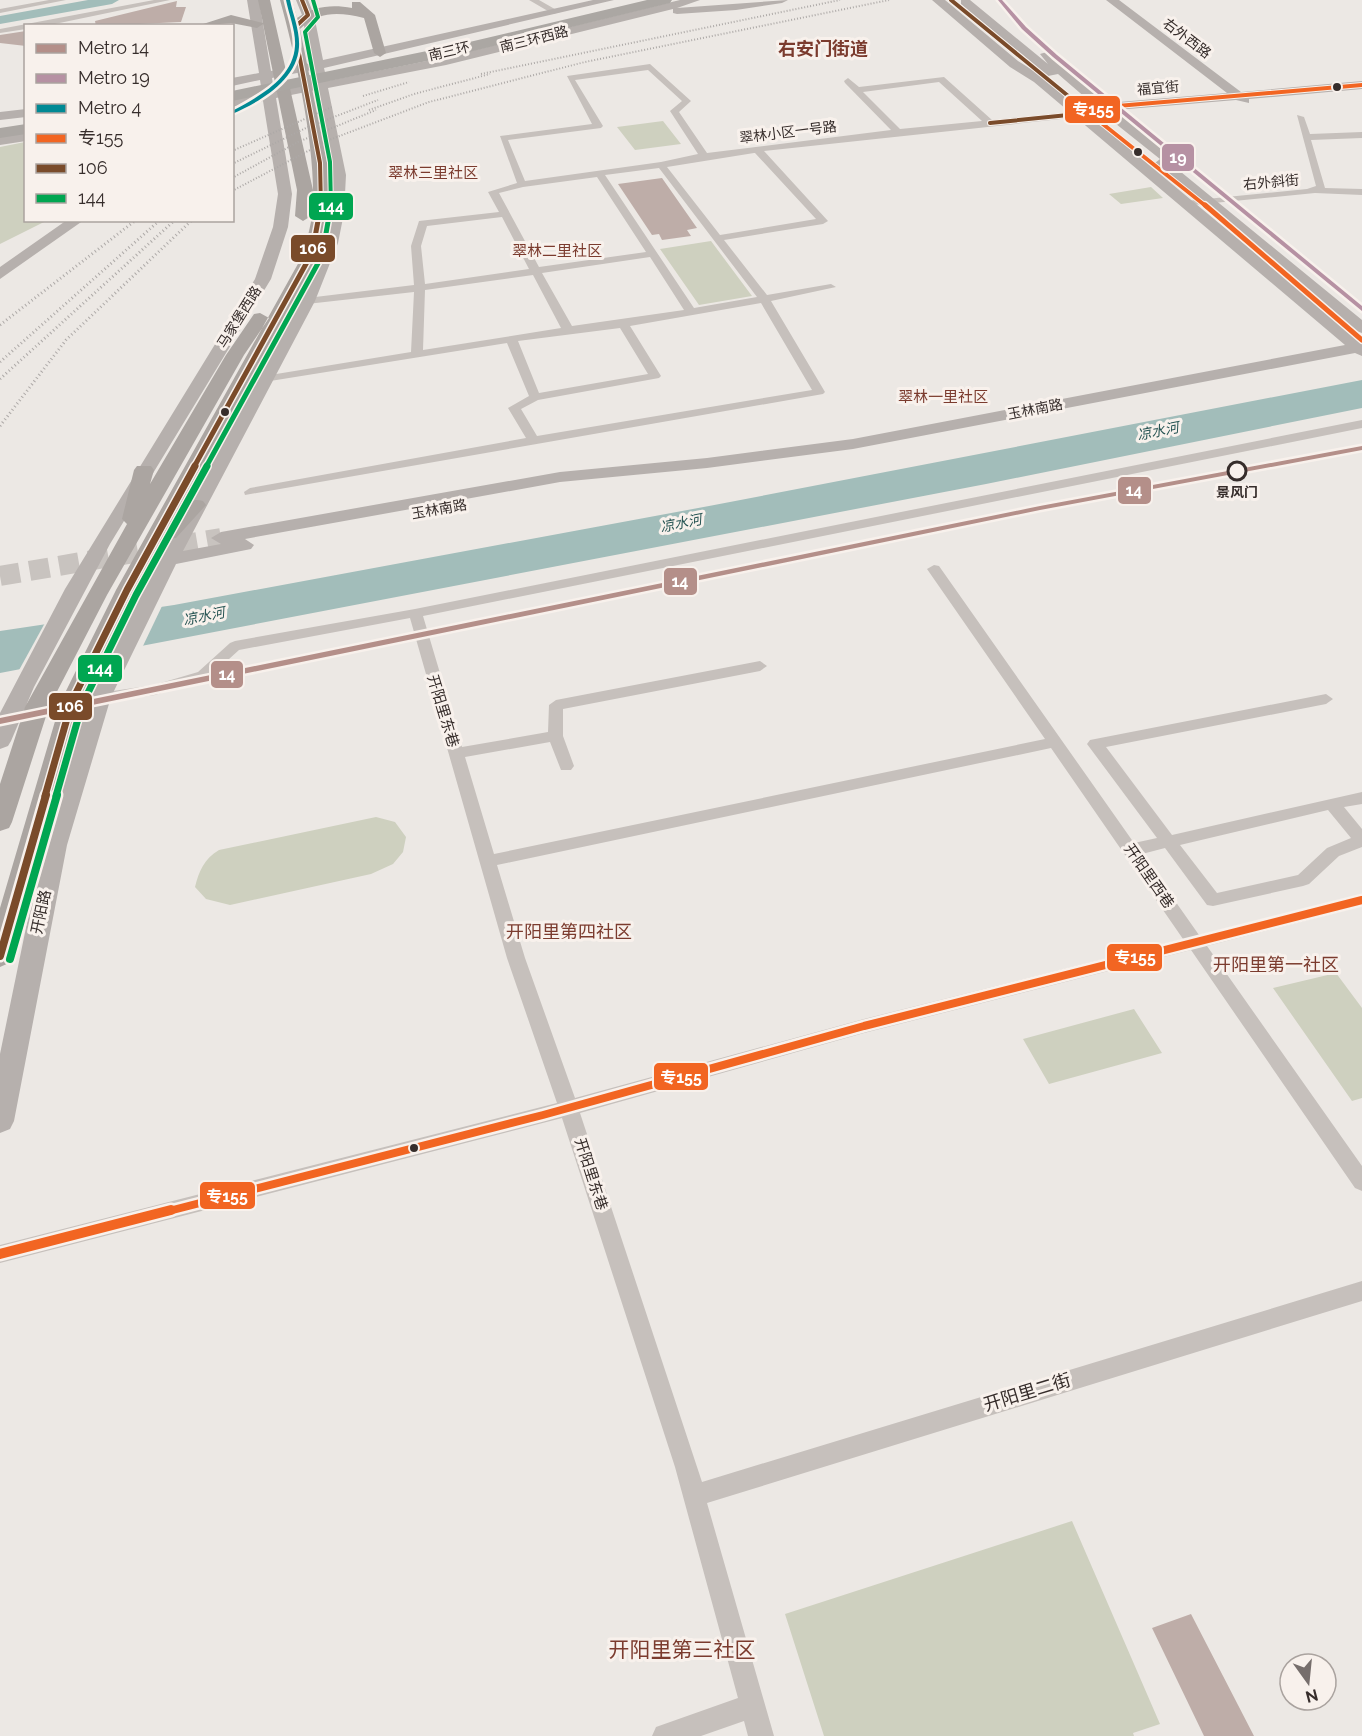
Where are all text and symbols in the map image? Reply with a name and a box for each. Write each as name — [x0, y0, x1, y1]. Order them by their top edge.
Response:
street label: 右外西路 — [1160, 15, 1214, 61]
street label: 南三环西路 — [498, 23, 570, 55]
legend — [24, 24, 234, 222]
text: Metro 14 — [78, 37, 149, 58]
street label: 南三环 — [427, 38, 471, 64]
district label: 右安门街道 — [778, 38, 868, 59]
text: Metro 19 — [78, 67, 150, 88]
street label: 福宜街 — [1136, 78, 1180, 98]
unlabelled marker — [1331, 81, 1343, 93]
line badge: 专155 — [1064, 95, 1121, 124]
text: Metro 4 — [78, 97, 141, 118]
text: 专155 — [1072, 100, 1114, 119]
street label: 翠林小区一号路 — [738, 118, 838, 146]
text: 专155 — [78, 127, 124, 148]
line badge: 19 — [1161, 143, 1195, 172]
unlabelled marker — [1132, 146, 1144, 158]
text: 19 — [1169, 148, 1187, 167]
text: 106 — [78, 157, 108, 178]
district label: 翠林三里社区 — [388, 164, 478, 182]
street label: 右外斜街 — [1242, 172, 1300, 192]
text: 144 — [78, 187, 106, 208]
line badge: 144 — [308, 192, 354, 221]
text: 144 — [318, 197, 344, 216]
line badge: 106 — [290, 234, 336, 263]
text: 106 — [299, 239, 327, 258]
district label: 翠林二里社区 — [512, 242, 602, 260]
street label: 马家堡西路 — [214, 283, 264, 351]
district label: 翠林一里社区 — [898, 388, 988, 406]
street label: 玉林南路 — [1006, 396, 1064, 422]
unlabelled marker — [219, 406, 231, 418]
water label: 凉水河 — [1136, 419, 1183, 443]
marker: 景风门 — [1227, 461, 1247, 481]
line badge: 14 — [1117, 476, 1152, 505]
text: 14 — [1125, 481, 1143, 500]
place label: 景风门 — [1216, 484, 1258, 500]
street label: 玉林南路 — [410, 496, 468, 522]
water label: 凉水河 — [659, 511, 706, 535]
line badge: 14 — [663, 567, 698, 596]
text: 14 — [671, 572, 689, 591]
water label: 凉水河 — [182, 604, 229, 628]
line badge: 144 — [77, 654, 123, 683]
text: 144 — [87, 659, 113, 678]
line badge: 14 — [210, 660, 244, 689]
text: 14 — [218, 665, 236, 684]
street label: 开阳里东巷 — [423, 672, 463, 750]
line badge: 106 — [48, 692, 93, 721]
text: 106 — [56, 697, 84, 716]
street label: 开阳里西巷 — [1120, 840, 1178, 912]
street label: 开阳路 — [28, 888, 54, 936]
district label: 开阳里第四社区 — [506, 921, 632, 942]
line badge: 专155 — [1106, 943, 1163, 972]
text: 专155 — [1114, 948, 1156, 967]
district label: 开阳里第一社区 — [1213, 954, 1339, 975]
line badge: 专155 — [653, 1062, 709, 1091]
text: 专155 — [660, 1068, 702, 1087]
street label: 开阳里东巷 — [571, 1136, 611, 1212]
unlabelled marker — [408, 1142, 420, 1154]
line badge: 专155 — [199, 1181, 256, 1210]
text: 专155 — [206, 1187, 248, 1206]
street label: 开阳里二街 — [981, 1369, 1073, 1415]
district label: 开阳里第三社区 — [609, 1637, 756, 1662]
north arrow — [1278, 1652, 1338, 1712]
text: N — [1303, 1685, 1320, 1707]

